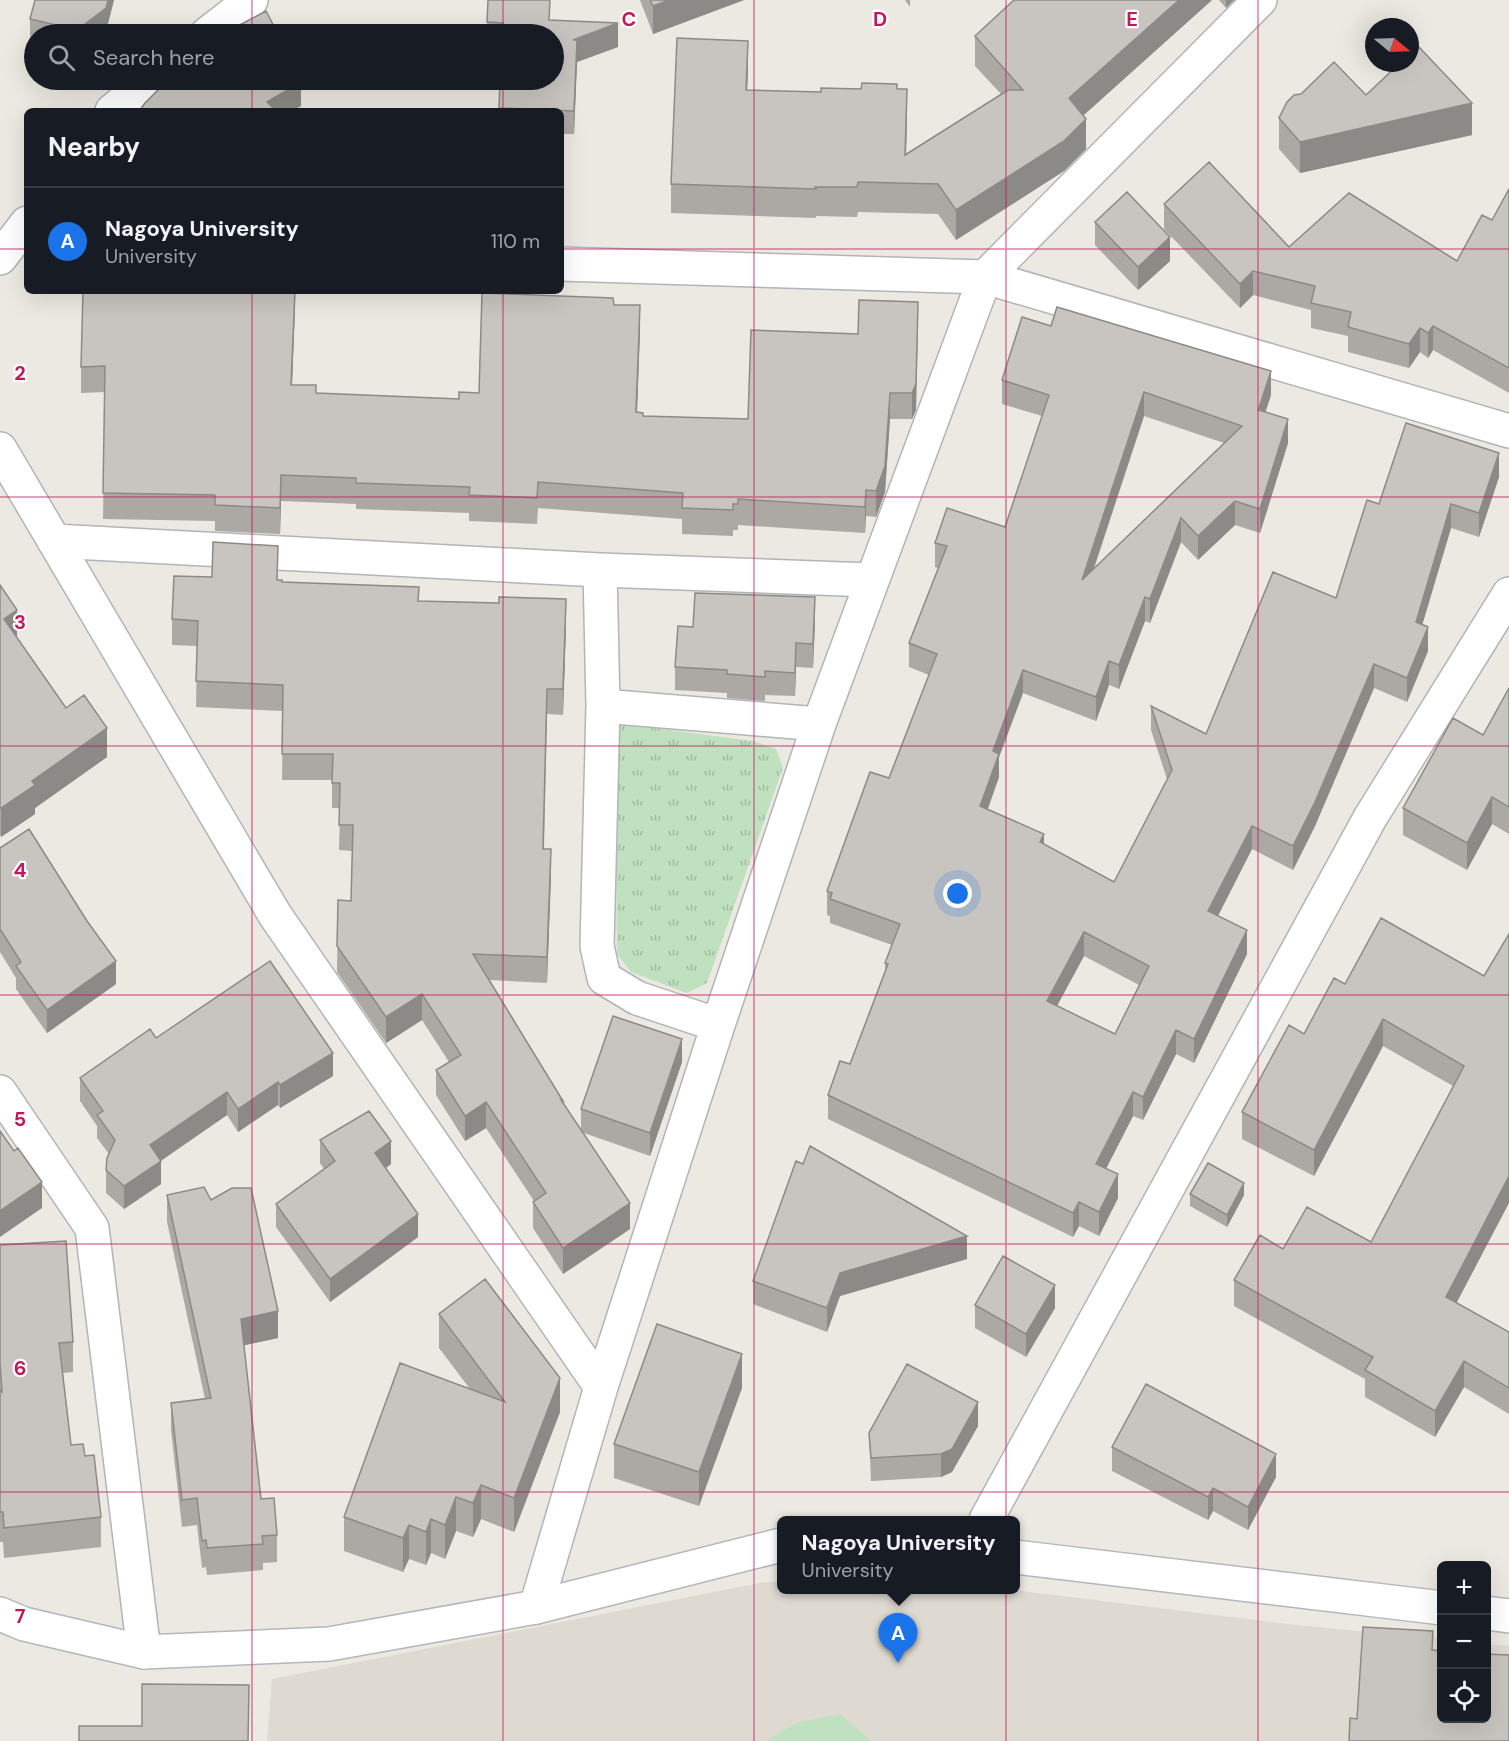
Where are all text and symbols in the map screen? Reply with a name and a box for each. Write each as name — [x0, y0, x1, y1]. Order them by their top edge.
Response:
text: C — [622, 6, 636, 32]
text: D — [873, 6, 887, 32]
text: E — [1126, 6, 1138, 32]
north arrow — [1365, 18, 1419, 72]
search box — [24, 24, 564, 90]
icon: search — [45, 41, 78, 74]
text: Search here — [93, 43, 214, 72]
text: Nearby — [48, 130, 140, 164]
text: Nagoya University — [105, 214, 299, 243]
text: A — [60, 228, 75, 254]
text: 110 m — [491, 228, 540, 254]
text: University — [105, 243, 197, 269]
text: 2 — [14, 360, 26, 386]
text: 3 — [14, 609, 26, 635]
text: 4 — [14, 857, 27, 883]
your location — [943, 879, 972, 908]
text: 5 — [14, 1106, 26, 1132]
text: 6 — [14, 1355, 26, 1381]
popup — [777, 1516, 1020, 1594]
text: Nagoya University — [802, 1528, 995, 1557]
text: University — [802, 1557, 894, 1583]
map controls — [1437, 1561, 1491, 1723]
button: + — [1437, 1561, 1491, 1615]
text: 7 — [15, 1603, 26, 1629]
pin: A — [878, 1614, 918, 1663]
button: − — [1437, 1615, 1491, 1669]
button: locate — [1437, 1669, 1491, 1723]

